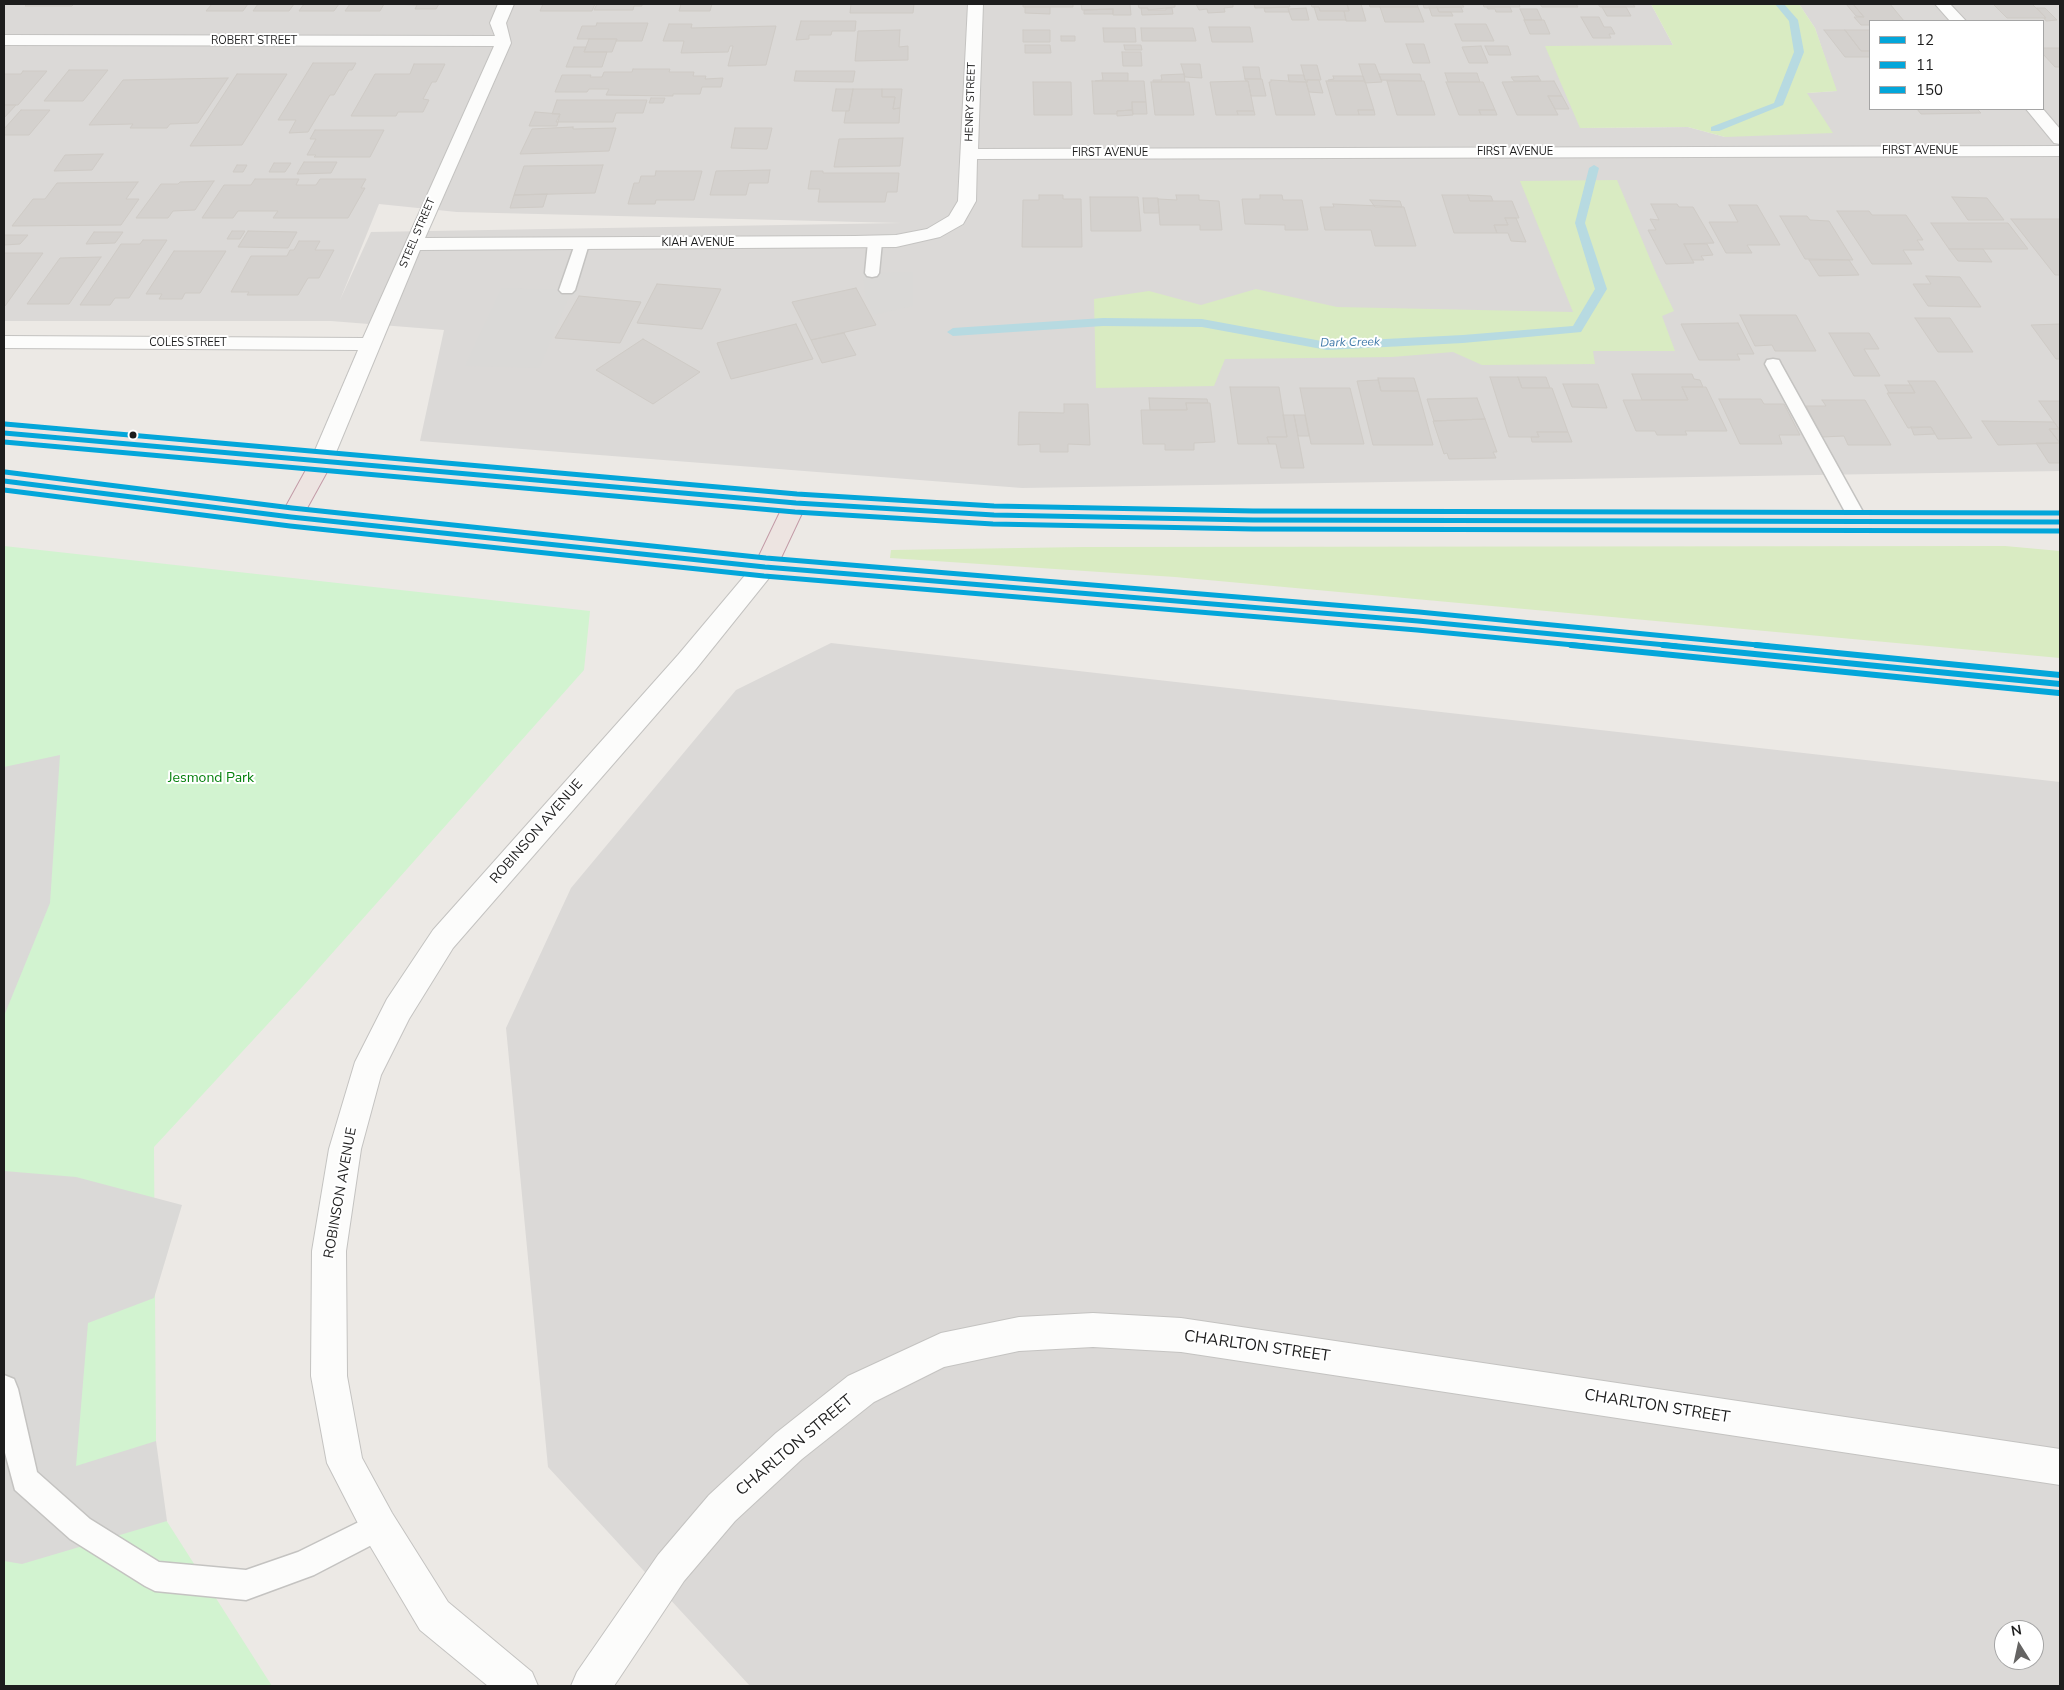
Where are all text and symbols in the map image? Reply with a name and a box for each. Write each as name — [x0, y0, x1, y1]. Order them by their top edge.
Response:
legend — [1869, 20, 2044, 110]
text: 12 — [1916, 30, 1934, 50]
street label: ROBERT STREET — [211, 34, 297, 48]
text: 11 — [1916, 55, 1934, 75]
street label: HENRY STREET — [963, 62, 979, 142]
text: 150 — [1916, 80, 1943, 100]
street label: FIRST AVENUE — [1882, 144, 1958, 158]
street label: FIRST AVENUE — [1477, 145, 1553, 159]
street label: FIRST AVENUE — [1072, 146, 1148, 160]
street label: STEEL STREET — [397, 196, 439, 270]
street label: KIAH AVENUE — [662, 236, 734, 250]
water label: Dark Creek — [1320, 335, 1380, 351]
street label: COLES STREET — [149, 336, 227, 350]
unlabelled marker — [128, 430, 138, 440]
park label: Jesmond Park — [168, 771, 254, 787]
street label: ROBINSON AVENUE — [487, 776, 587, 888]
street label: ROBINSON AVENUE — [321, 1126, 361, 1260]
street label: CHARLTON STREET — [1183, 1327, 1331, 1367]
street label: CHARLTON STREET — [1583, 1386, 1731, 1428]
street label: CHARLTON STREET — [732, 1391, 858, 1501]
north arrow — [1994, 1620, 2044, 1670]
text: N — [2010, 1620, 2023, 1641]

